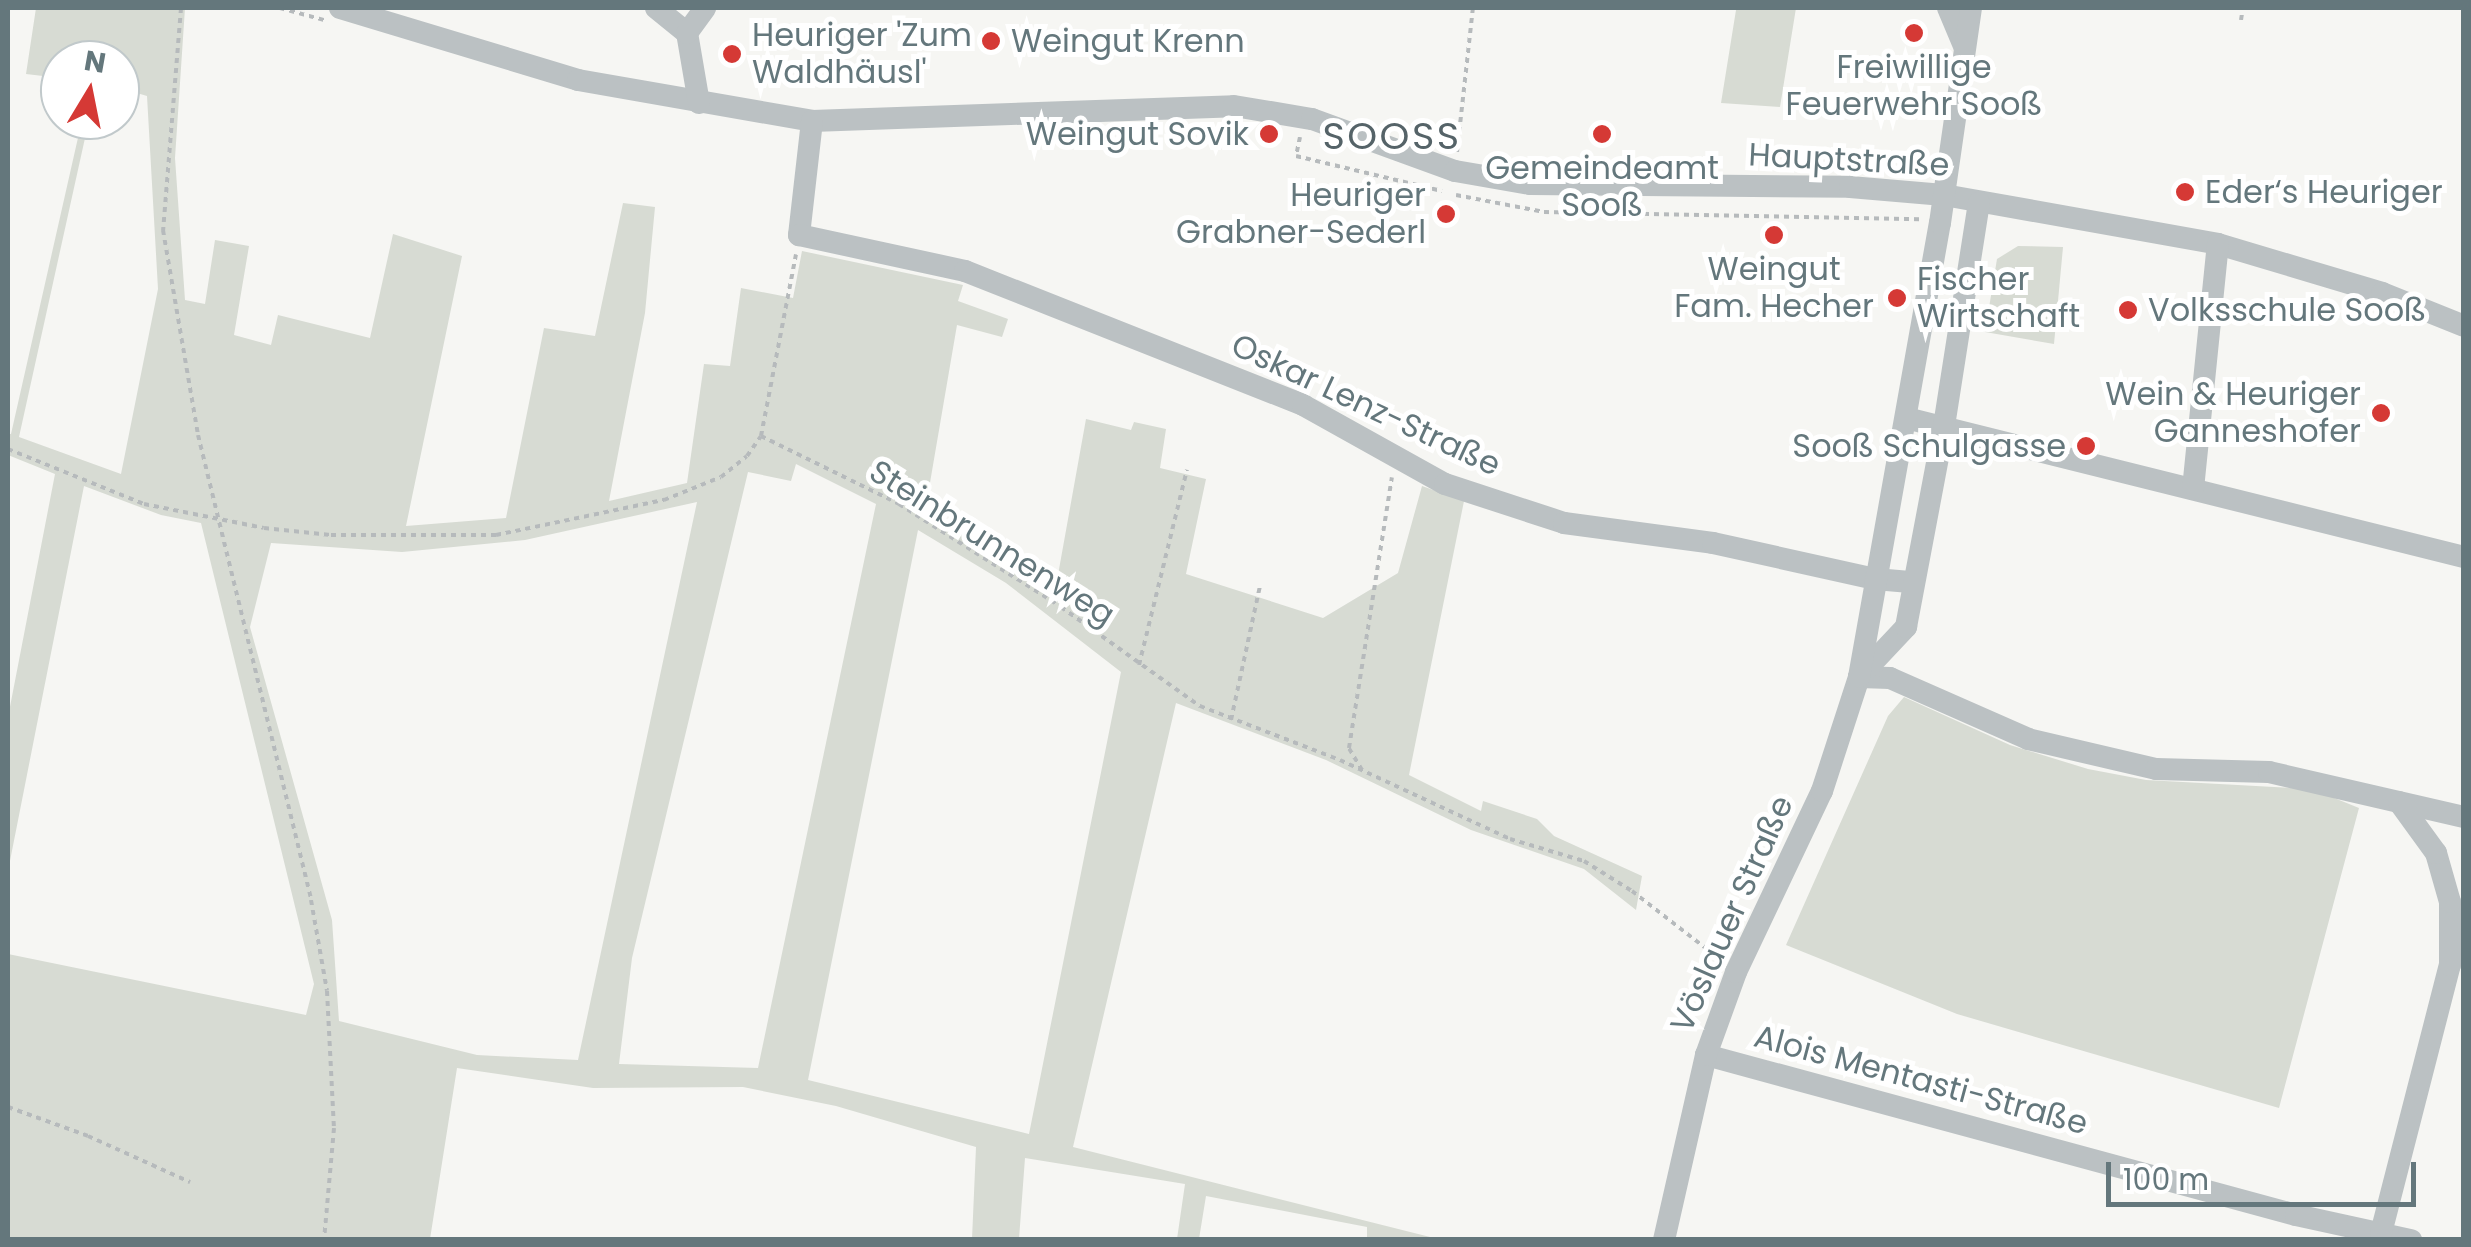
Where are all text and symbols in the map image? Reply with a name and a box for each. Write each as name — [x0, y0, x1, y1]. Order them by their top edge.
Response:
place label: Heuriger 'Zum Waldhäusl' — [752, 17, 972, 92]
place label: Weingut Krenn — [1011, 22, 1245, 60]
marker: Freiwillige Feuerwehr Sooß — [1903, 22, 1925, 44]
marker: Weingut Krenn — [980, 30, 1002, 52]
north arrow — [40, 40, 140, 140]
text: N — [81, 41, 109, 83]
marker: Heuriger 'Zum Waldhäusl' — [721, 43, 743, 65]
place label: Freiwillige Feuerwehr Sooß — [1786, 49, 2042, 124]
district label: SOOSS — [1322, 113, 1462, 159]
place label: Weingut Sovik — [1026, 115, 1249, 153]
marker: Weingut Sovik — [1258, 123, 1280, 145]
marker: Gemeindeamt Sooß — [1591, 123, 1613, 145]
street label: Hauptstraße — [1748, 136, 1950, 184]
place label: Gemeindeamt Sooß — [1485, 150, 1719, 225]
place label: Eder‘s Heuriger — [2205, 173, 2443, 211]
place label: Heuriger Grabner-Sederl — [1176, 177, 1426, 252]
marker: Eder‘s Heuriger — [2174, 181, 2196, 203]
marker: Heuriger Grabner-Sederl — [1435, 203, 1457, 225]
marker: Weingut Fam. Hecher — [1763, 224, 1785, 246]
place label: Weingut Fam. Hecher — [1674, 251, 1874, 326]
place label: Fischer Wirtschaft — [1917, 261, 2080, 336]
marker: Fischer Wirtschaft — [1886, 287, 1908, 309]
place label: Volksschule Sooß — [2148, 291, 2426, 329]
marker: Volksschule Sooß — [2117, 299, 2139, 321]
street label: Oskar Lenz-Straße — [1225, 326, 1507, 484]
place label: Wein & Heuriger Ganneshofer — [2105, 376, 2361, 451]
marker: Wein & Heuriger Ganneshofer — [2370, 402, 2392, 424]
place label: Sooß Schulgasse — [1792, 427, 2066, 465]
marker: Sooß Schulgasse — [2075, 435, 2097, 457]
street label: Steinbrunnenweg — [862, 452, 1122, 634]
street label: Vöslauer Straße — [1663, 790, 1801, 1038]
street label: Alois Mentasti-Straße — [1750, 1017, 2092, 1143]
scale bar — [2111, 1142, 2421, 1204]
text: 100 m — [2123, 1158, 2209, 1201]

